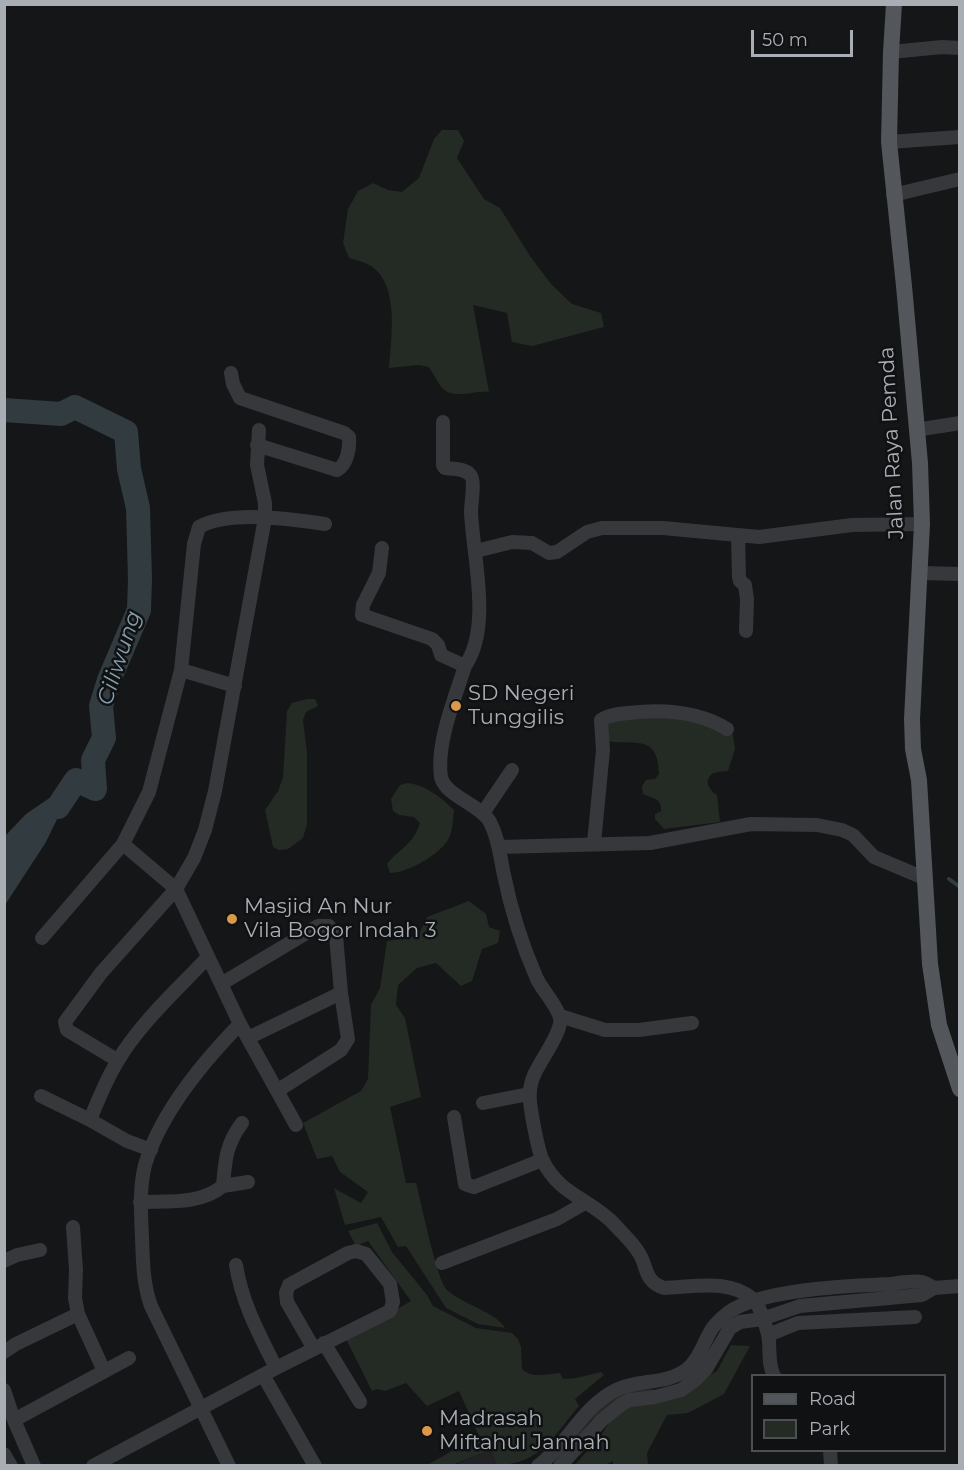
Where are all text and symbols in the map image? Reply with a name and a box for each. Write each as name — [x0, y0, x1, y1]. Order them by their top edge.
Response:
scale bar — [754, 18, 856, 56]
text: 50 m — [762, 29, 808, 51]
street label: Jalan Raya Pemda — [874, 346, 910, 540]
water label: Ciliwung — [92, 607, 148, 709]
place label: SD Negeri Tunggilis — [468, 681, 574, 731]
marker: SD Negeri Tunggilis — [449, 699, 463, 713]
place label: Masjid An Nur Vila Bogor Indah 3 — [244, 894, 437, 944]
marker: Masjid An Nur Vila Bogor Indah 3 — [225, 912, 239, 926]
legend — [751, 1374, 946, 1452]
text: Road — [809, 1388, 856, 1410]
place label: Madrasah Miftahul Jannah — [439, 1406, 610, 1456]
text: Park — [809, 1418, 850, 1440]
marker: Madrasah Miftahul Jannah — [420, 1424, 434, 1438]

